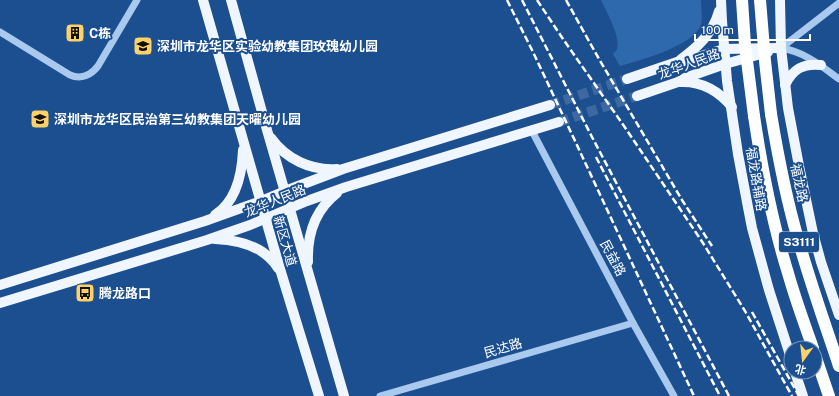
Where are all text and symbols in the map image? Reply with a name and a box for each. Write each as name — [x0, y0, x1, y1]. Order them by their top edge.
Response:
scale bar — [695, 16, 810, 42]
building icon: C栋 — [64, 22, 86, 44]
text: 100 m — [701, 23, 734, 37]
place label: C栋 — [89, 26, 111, 41]
school or university icon: 深圳市龙华区实验幼教集团玫瑰幼儿园 — [132, 35, 154, 57]
place label: 深圳市龙华区实验幼教集团玫瑰幼儿园 — [157, 39, 378, 54]
street label: 龙华人民路 — [656, 46, 722, 82]
school or university icon: 深圳市龙华区民治第三幼教集团天曜幼儿园 — [29, 108, 51, 130]
place label: 深圳市龙华区民治第三幼教集团天曜幼儿园 — [54, 112, 301, 127]
street label: 福龙路辅路 — [743, 146, 769, 212]
street label: 福龙路 — [788, 162, 810, 204]
street label: 龙华人民路 — [242, 182, 308, 220]
street label: 新区大道 — [271, 214, 299, 268]
road number: S3111 — [779, 232, 819, 252]
street label: 民益路 — [597, 237, 629, 279]
bus stop icon: 腾龙路口 — [74, 282, 96, 304]
place label: 腾龙路口 — [99, 286, 151, 301]
street label: 民达路 — [482, 335, 524, 361]
north arrow — [783, 340, 823, 380]
text: 北 — [794, 362, 807, 377]

